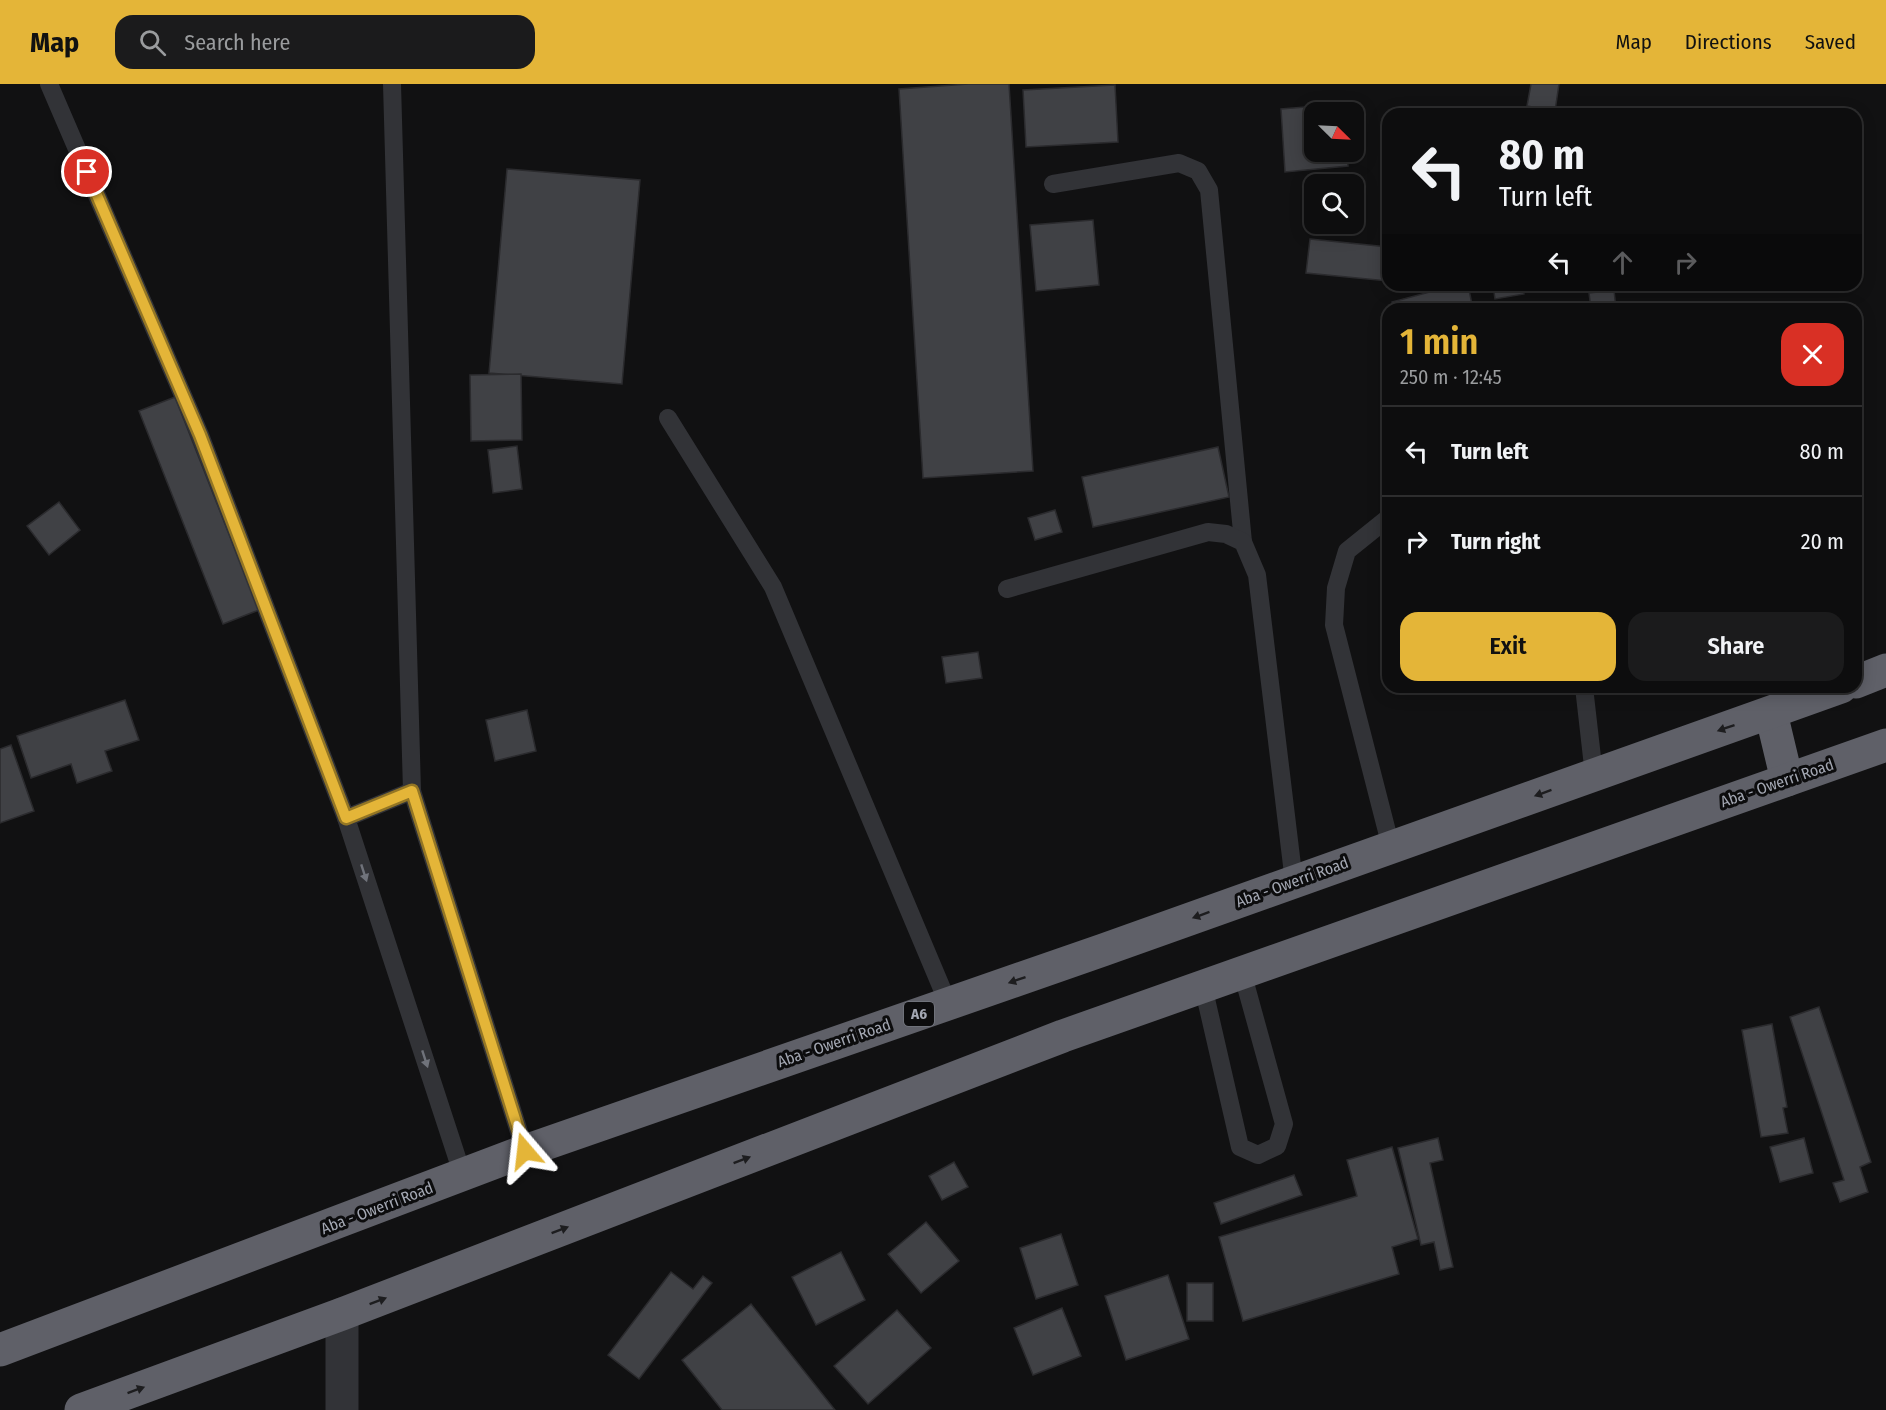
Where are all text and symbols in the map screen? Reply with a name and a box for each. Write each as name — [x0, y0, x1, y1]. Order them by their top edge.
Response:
search box — [115, 15, 535, 69]
text: Map — [30, 26, 79, 59]
icon: search — [136, 26, 169, 59]
text: Search here — [184, 29, 290, 56]
text: Map — [1615, 29, 1652, 55]
text: Directions — [1685, 29, 1772, 55]
text: Saved — [1805, 29, 1856, 55]
north arrow — [1304, 102, 1364, 162]
map controls — [1304, 102, 1364, 234]
text: 80 m — [1499, 130, 1585, 180]
icon: left — [1400, 132, 1478, 210]
pin — [61, 146, 112, 197]
icon: arrive — [70, 155, 103, 188]
button: search — [1304, 174, 1364, 234]
text: Turn left — [1499, 181, 1592, 213]
icon: left — [1543, 246, 1576, 279]
icon: ahead — [1606, 246, 1639, 279]
icon: right — [1669, 246, 1702, 279]
text: 1 min — [1400, 320, 1478, 364]
button: close — [1781, 323, 1844, 386]
text: 250 m · 12:45 — [1400, 365, 1502, 389]
icon: left — [1400, 435, 1433, 468]
text: Turn left — [1451, 438, 1529, 465]
text: 80 m — [1799, 438, 1844, 465]
icon: right — [1400, 525, 1433, 558]
text: Turn right — [1451, 528, 1540, 555]
text: 20 m — [1801, 528, 1844, 555]
button: Exit — [1400, 612, 1616, 681]
button: Share — [1628, 612, 1844, 681]
one-way arrow — [1717, 724, 1735, 734]
street label: Aba - Owerri Road — [1718, 755, 1836, 811]
one-way arrow — [1534, 789, 1552, 799]
street label: Aba - Owerri Road — [1233, 853, 1351, 911]
one-way arrow — [360, 864, 369, 882]
one-way arrow — [1191, 910, 1209, 920]
one-way arrow — [1008, 975, 1026, 985]
road number: A6 — [904, 1002, 934, 1026]
street label: Aba - Owerri Road — [775, 1015, 893, 1071]
one-way arrow — [420, 1050, 430, 1068]
position arrow — [493, 1119, 557, 1183]
one-way arrow — [733, 1155, 751, 1165]
street label: Aba - Owerri Road — [318, 1178, 436, 1238]
one-way arrow — [551, 1225, 569, 1234]
one-way arrow — [369, 1295, 387, 1305]
one-way arrow — [127, 1384, 145, 1394]

